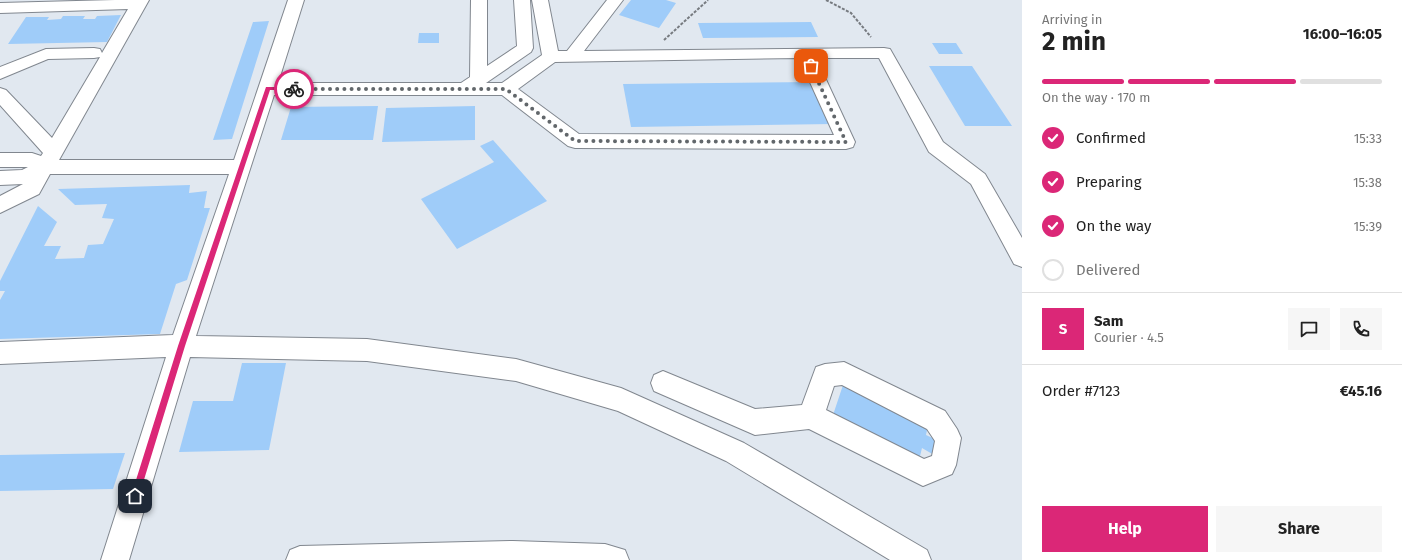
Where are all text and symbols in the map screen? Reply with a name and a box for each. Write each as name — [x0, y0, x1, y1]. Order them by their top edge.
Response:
text: Arriving in — [1042, 12, 1102, 27]
text: 16:00–16:05 — [1303, 25, 1382, 43]
text: 2 min — [1042, 26, 1106, 57]
pin — [794, 49, 828, 83]
icon: bag — [800, 55, 822, 77]
courier — [274, 69, 314, 109]
icon: bike — [283, 78, 305, 100]
text: On the way · 170 m — [1042, 90, 1150, 105]
icon: check — [1042, 127, 1064, 149]
text: Confirmed — [1076, 129, 1146, 147]
text: 15:33 — [1354, 131, 1382, 146]
icon: check — [1042, 171, 1064, 193]
text: Preparing — [1076, 173, 1141, 191]
text: 15:38 — [1353, 175, 1382, 190]
icon: check — [1042, 215, 1064, 237]
text: On the way — [1076, 217, 1151, 235]
text: 15:39 — [1353, 219, 1382, 234]
text: Delivered — [1076, 261, 1140, 279]
button: chat — [1288, 308, 1330, 350]
button: phone — [1340, 308, 1382, 350]
text: Sam — [1094, 312, 1123, 330]
text: S — [1059, 320, 1067, 338]
text: Courier · 4.5 — [1094, 330, 1164, 345]
text: Order #7123 — [1042, 382, 1120, 400]
text: €45.16 — [1340, 382, 1382, 400]
pin — [118, 479, 152, 513]
icon: home — [124, 485, 146, 507]
button: Help — [1042, 506, 1208, 552]
button: Share — [1216, 506, 1382, 552]

